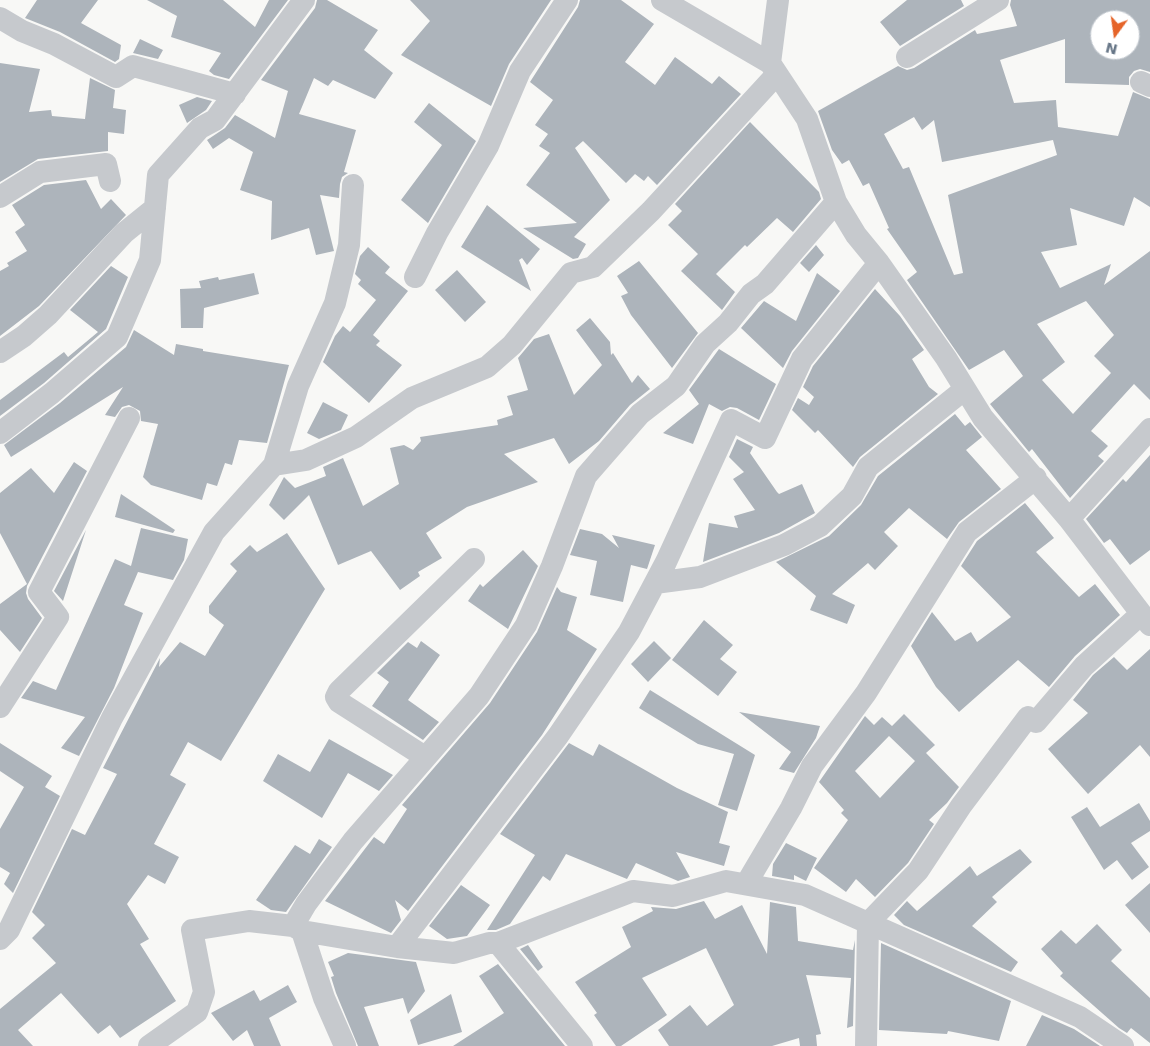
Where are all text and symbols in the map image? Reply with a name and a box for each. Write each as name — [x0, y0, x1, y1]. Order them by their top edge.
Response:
north arrow — [1090, 10, 1140, 60]
text: N — [1104, 39, 1119, 58]

